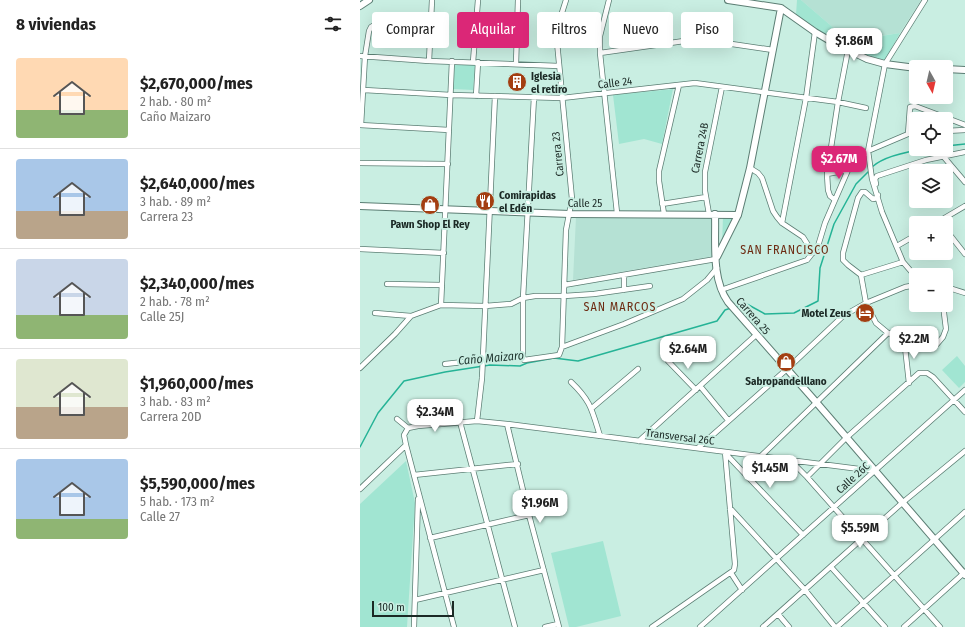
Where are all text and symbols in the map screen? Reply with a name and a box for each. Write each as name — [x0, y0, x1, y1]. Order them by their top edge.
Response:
chip: Comprar — [372, 12, 449, 48]
chip: Alquilar — [457, 12, 529, 48]
chip: Filtros — [537, 12, 601, 48]
chip: Nuevo — [609, 12, 673, 48]
chip: Piso — [681, 12, 733, 48]
icon: filters — [322, 13, 344, 35]
text: 8 viviendas — [16, 14, 96, 35]
pin: $1.86M — [821, 28, 887, 62]
text: $1.86M — [835, 33, 873, 48]
north arrow — [909, 60, 953, 104]
map controls — [909, 60, 953, 312]
place label: Iglesia el retiro — [531, 70, 568, 96]
building icon: Iglesia el retiro — [506, 71, 528, 93]
text: $2,670,000/mes — [140, 73, 253, 94]
icon: home — [48, 74, 96, 122]
street label: Calle 24 — [597, 74, 634, 92]
text: 2 hab. · 80 m² — [140, 94, 211, 109]
text: Caño Maizaro — [140, 109, 211, 124]
button: locate — [909, 112, 953, 156]
street label: Carrera 24B — [689, 122, 711, 174]
street label: Carrera 23 — [549, 131, 567, 177]
pin: $2.67M — [806, 146, 872, 180]
text: $2.67M — [821, 151, 857, 166]
button: layers — [909, 164, 953, 208]
text: $2,640,000/mes — [140, 173, 255, 194]
icon: home — [48, 175, 96, 223]
place label: Comirapidas el Edén — [499, 189, 556, 215]
restaurant icon: Comirapidas el Edén — [474, 190, 496, 212]
text: 3 hab. · 89 m² — [140, 194, 211, 209]
shop icon: Pawn Shop El Rey — [419, 194, 441, 216]
street label: Calle 25 — [568, 197, 602, 210]
text: Carrera 23 — [140, 209, 193, 224]
button: + — [909, 216, 953, 260]
place label: Pawn Shop El Rey — [390, 218, 470, 231]
district label: SAN FRANCISCO — [740, 243, 830, 257]
button: − — [909, 268, 953, 312]
text: $2,340,000/mes — [140, 273, 254, 294]
icon: home — [48, 275, 96, 323]
text: 2 hab. · 78 m² — [140, 294, 210, 309]
street label: Carrera 25 — [733, 295, 773, 337]
district label: SAN MARCOS — [584, 300, 656, 314]
hotel icon: Motel Zeus — [854, 302, 876, 324]
place label: Motel Zeus — [801, 307, 851, 320]
text: Calle 25J — [140, 309, 184, 324]
pin: $2.2M — [886, 326, 942, 360]
text: $2.2M — [899, 331, 929, 346]
pin: $2.64M — [655, 336, 721, 370]
text: $2.64M — [669, 341, 707, 356]
water label: Caño Maizaro — [457, 348, 525, 368]
shop icon: Sabropandelllano — [775, 351, 797, 373]
text: $1,960,000/mes — [140, 373, 253, 394]
icon: home — [48, 375, 96, 423]
place label: Sabropandelllano — [745, 375, 827, 388]
text: 3 hab. · 83 m² — [140, 394, 211, 409]
pin: $2.34M — [402, 399, 468, 433]
text: $2.34M — [416, 404, 454, 419]
text: Carrera 20D — [140, 409, 202, 424]
street label: Transversal 26C — [645, 426, 716, 448]
pin: $1.45M — [737, 455, 803, 489]
street label: Calle 26C — [834, 459, 873, 496]
text: $1.45M — [752, 460, 788, 475]
text: $5,590,000/mes — [140, 473, 255, 494]
icon: home — [48, 475, 96, 523]
pin: $1.96M — [507, 490, 573, 524]
text: 5 hab. · 173 m² — [140, 494, 214, 509]
text: $1.96M — [521, 495, 559, 510]
text: Calle 27 — [140, 509, 180, 524]
pin: $5.59M — [827, 515, 893, 549]
text: $5.59M — [841, 520, 879, 535]
scale bar — [372, 599, 454, 618]
text: 100 m — [378, 601, 405, 614]

